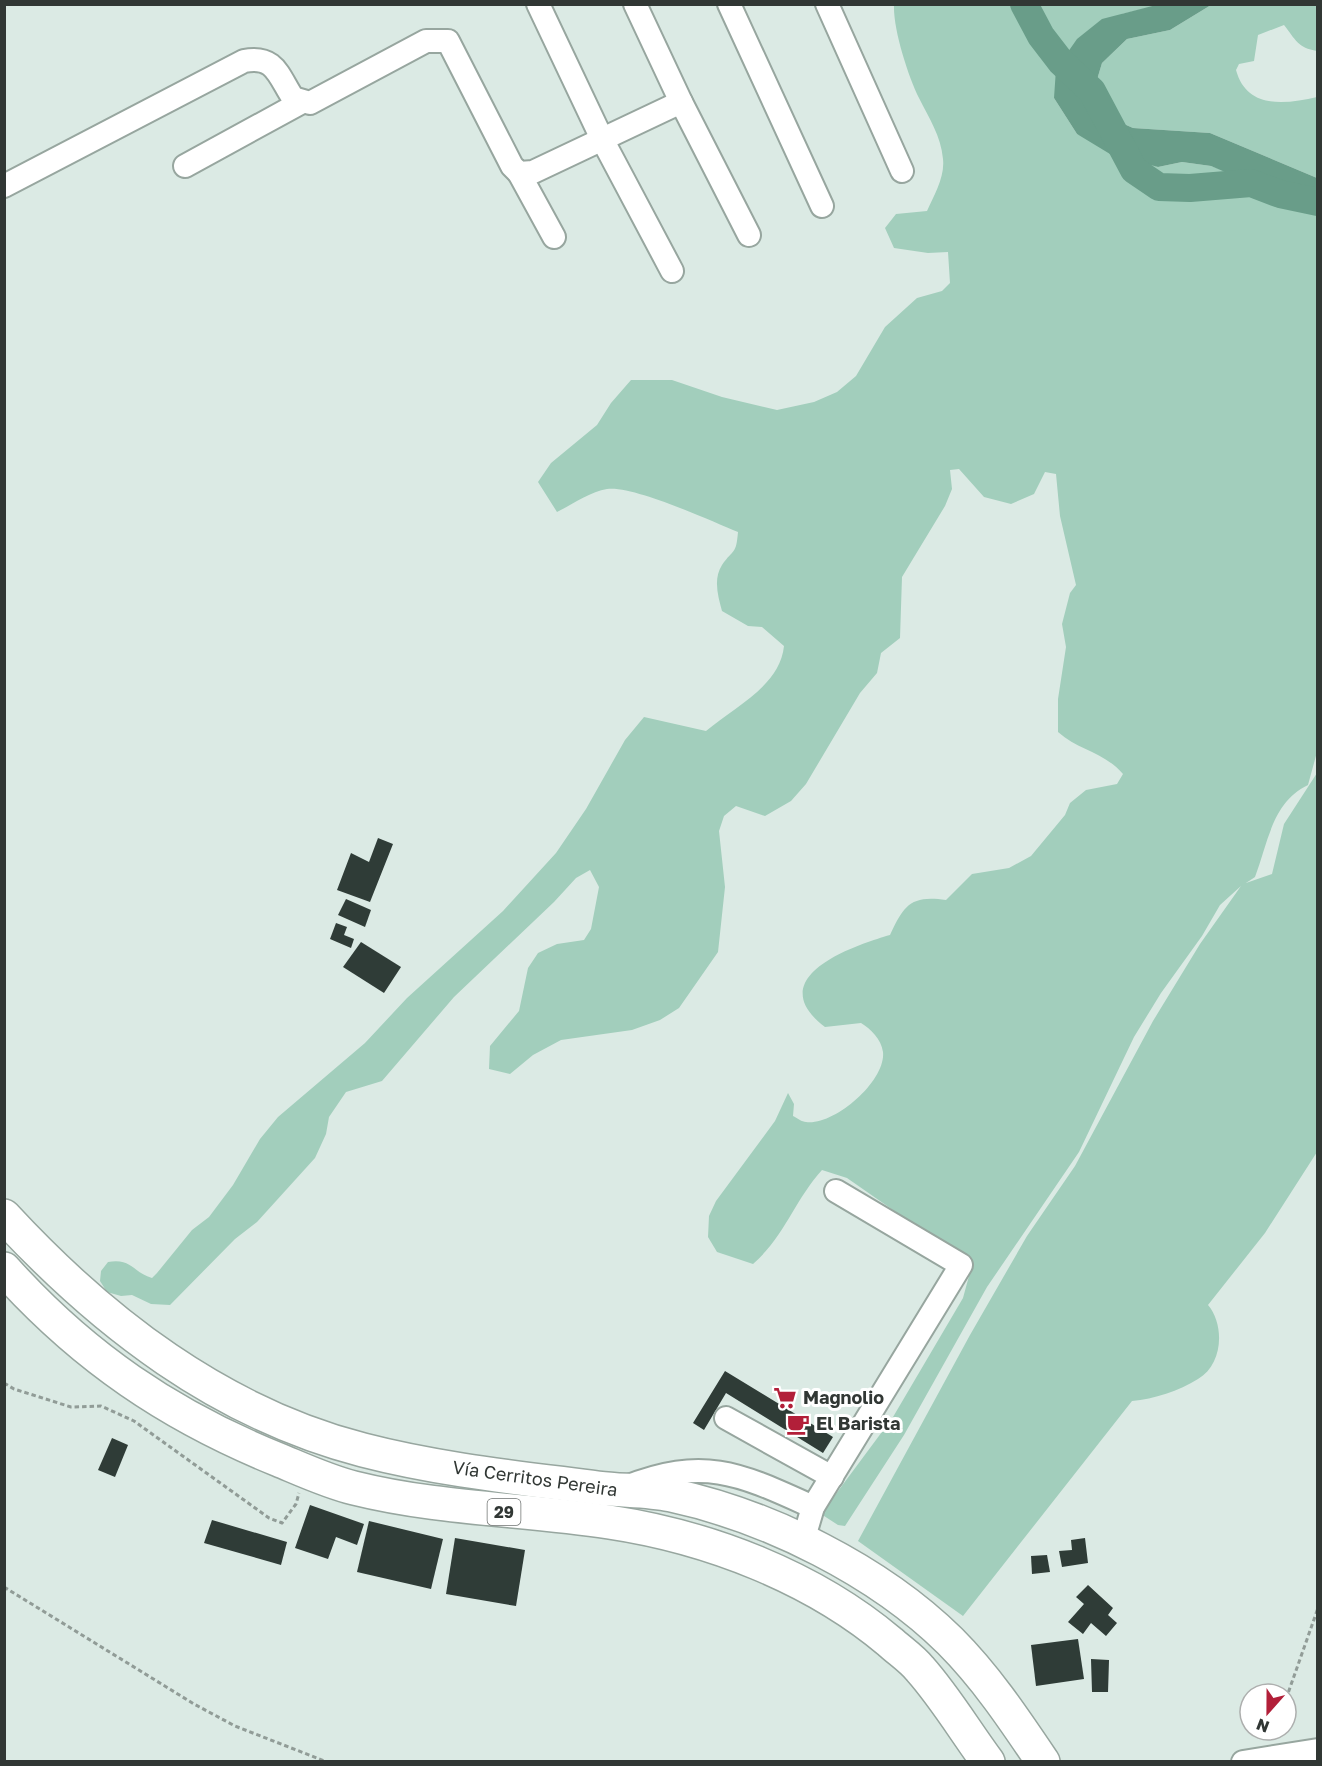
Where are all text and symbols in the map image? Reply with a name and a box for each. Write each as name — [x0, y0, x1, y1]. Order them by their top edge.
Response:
supermarket icon: Magnolio — [772, 1385, 798, 1411]
place label: Magnolio — [803, 1386, 884, 1408]
cafe icon: El Barista — [785, 1411, 811, 1437]
place label: El Barista — [816, 1412, 900, 1434]
street label: Vía Cerritos Pereira — [451, 1456, 619, 1500]
road number: 29 — [488, 1499, 520, 1525]
north arrow — [1238, 1682, 1298, 1742]
text: N — [1253, 1714, 1272, 1738]

